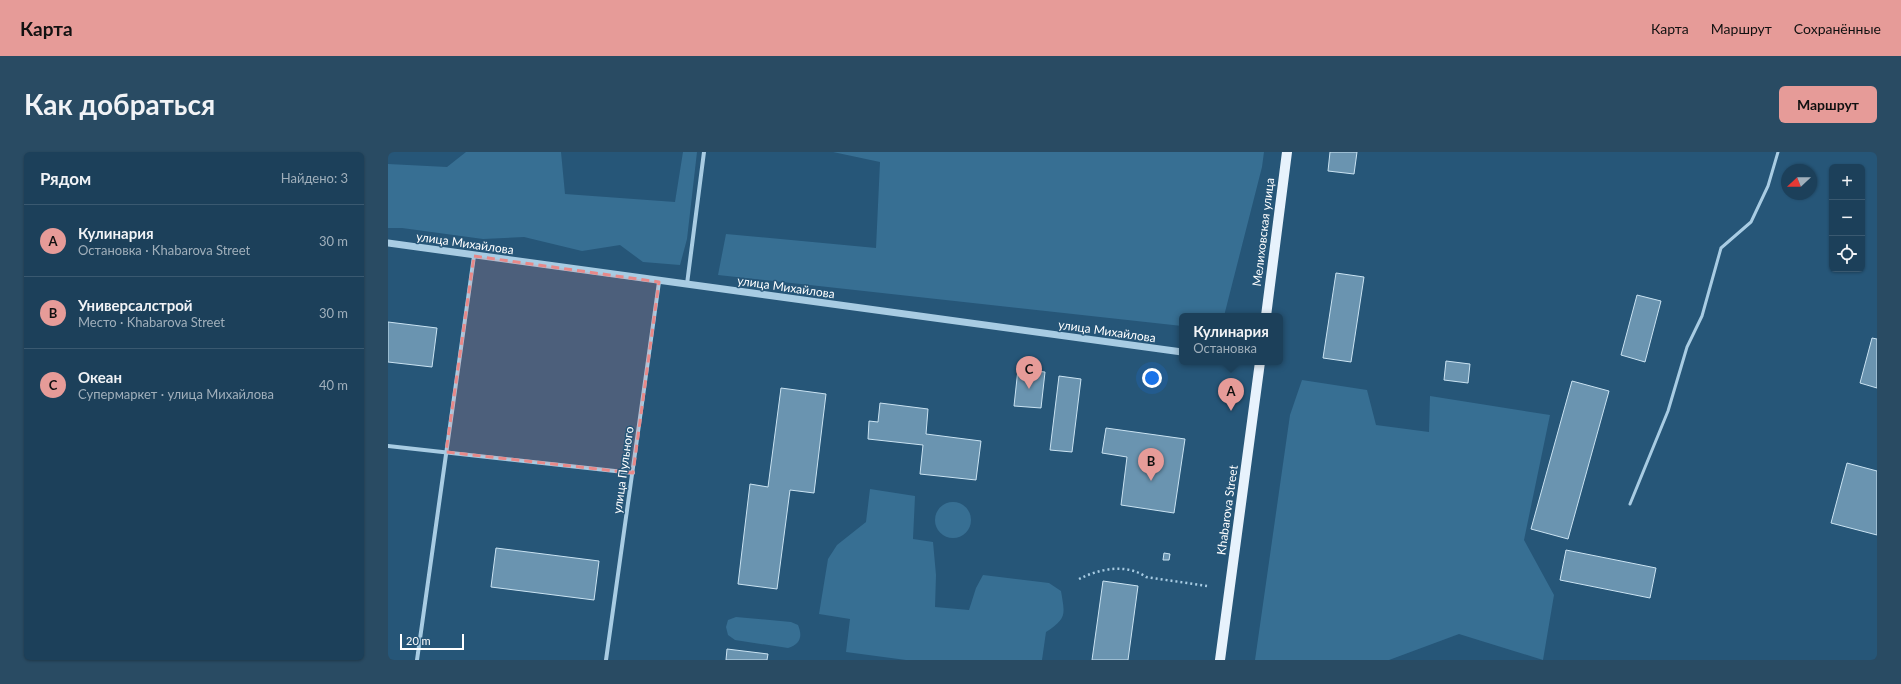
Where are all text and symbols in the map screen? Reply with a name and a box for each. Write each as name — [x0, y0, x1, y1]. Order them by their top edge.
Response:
text: Карта — [20, 17, 73, 40]
text: Карта — [1651, 20, 1689, 37]
text: Маршрут — [1711, 20, 1772, 37]
text: Сохранённые — [1794, 20, 1881, 37]
button: Маршрут — [1779, 86, 1877, 123]
text: Как добраться — [24, 87, 215, 121]
north arrow — [1781, 164, 1817, 200]
map controls — [1829, 164, 1865, 272]
button: + — [1829, 164, 1865, 200]
text: Рядом — [40, 168, 91, 189]
text: Найдено: 3 — [281, 170, 348, 186]
street label: Мелиховская улица — [1249, 177, 1277, 287]
button: − — [1829, 200, 1865, 236]
text: Кулинария — [78, 224, 154, 242]
street label: улица Михайлова — [415, 229, 515, 257]
text: A — [48, 233, 58, 249]
text: 30 m — [319, 233, 348, 249]
button: locate — [1829, 236, 1865, 272]
text: Остановка · Khabarova Street — [78, 242, 250, 258]
street label: улица Михайлова — [736, 273, 836, 301]
text: Универсалстрой — [78, 296, 193, 314]
text: B — [49, 305, 57, 321]
text: 30 m — [319, 305, 348, 321]
popup — [1179, 313, 1283, 365]
text: Место · Khabarova Street — [78, 314, 225, 330]
street label: улица Михайлова — [1057, 317, 1157, 345]
text: Кулинария — [1193, 322, 1269, 340]
text: Остановка — [1193, 340, 1257, 356]
pin: C — [1016, 356, 1042, 389]
text: Океан — [78, 368, 122, 386]
your location — [1142, 368, 1162, 388]
text: C — [49, 377, 57, 393]
text: 40 m — [319, 377, 348, 393]
pin: A — [1218, 378, 1244, 411]
text: Супермаркет · улица Михайлова — [78, 386, 274, 402]
street label: улица Пульного — [609, 425, 637, 515]
pin: B — [1138, 448, 1164, 481]
street label: Khabarova Street — [1213, 463, 1241, 556]
scale bar — [400, 632, 464, 651]
text: 20 m — [406, 634, 431, 647]

